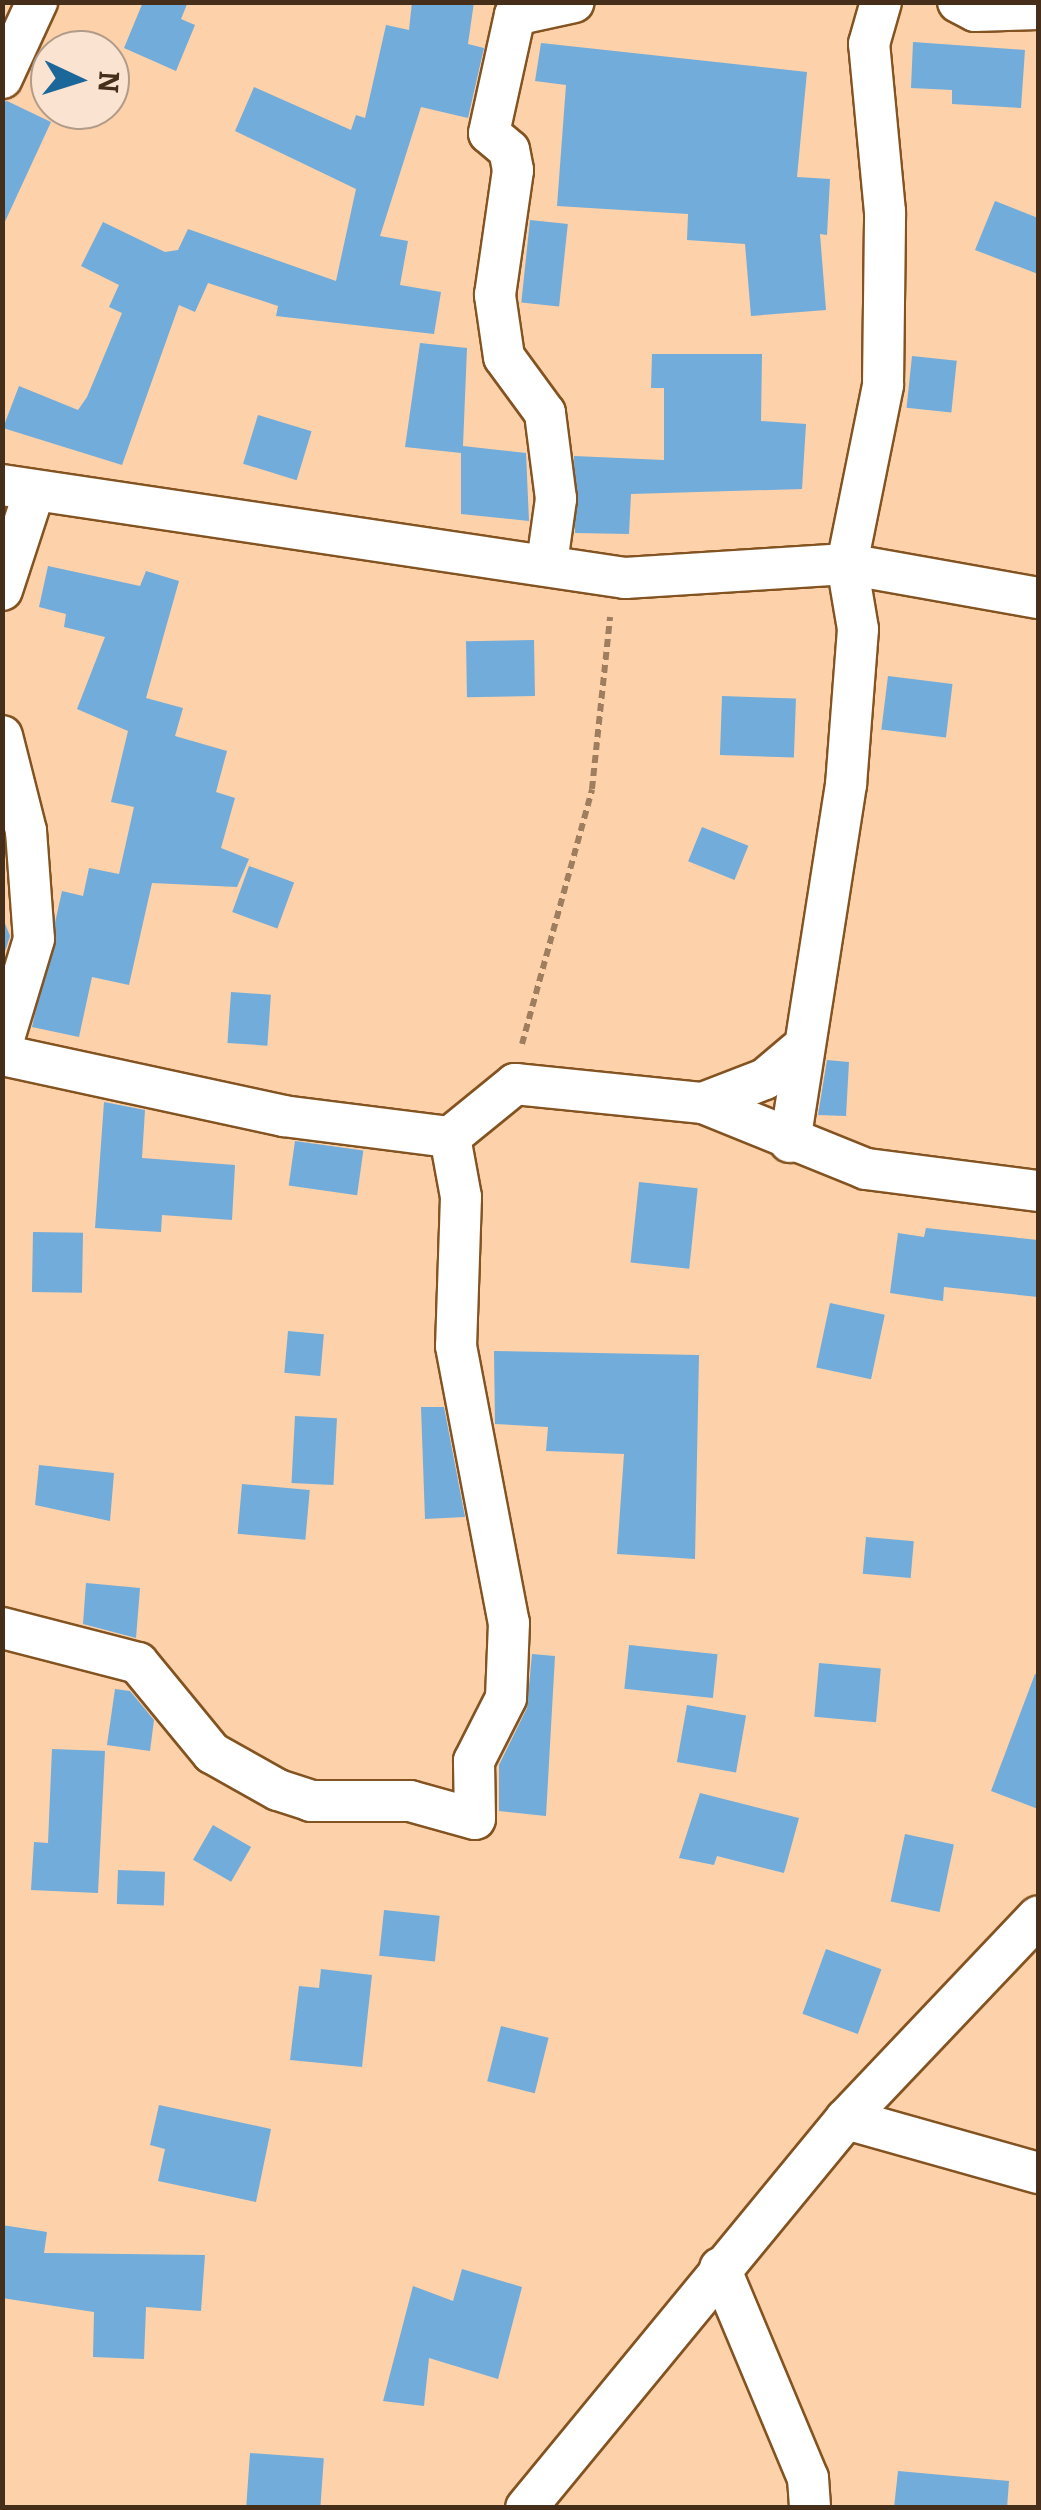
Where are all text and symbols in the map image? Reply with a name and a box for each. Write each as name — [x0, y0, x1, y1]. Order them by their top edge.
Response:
north arrow — [30, 30, 130, 130]
text: N — [91, 70, 126, 94]

